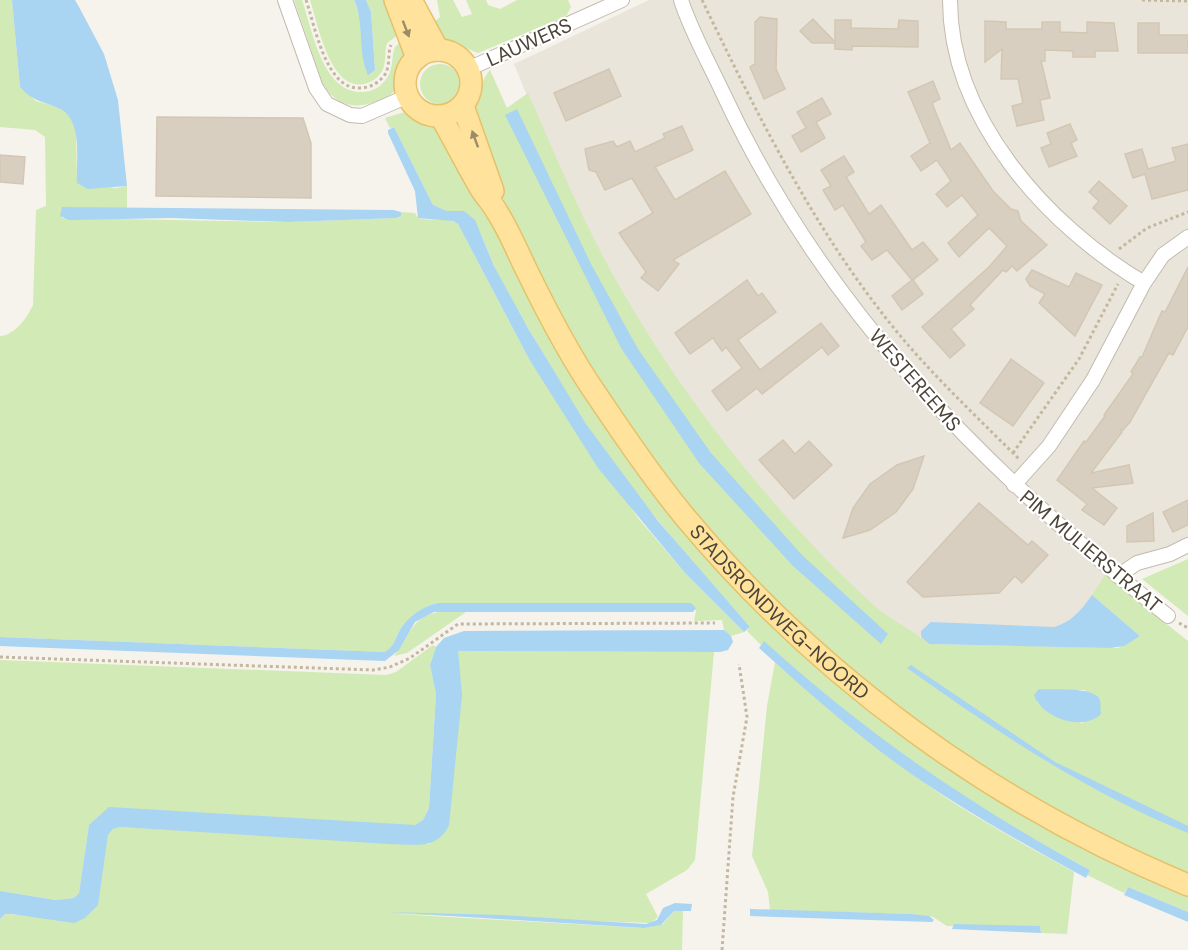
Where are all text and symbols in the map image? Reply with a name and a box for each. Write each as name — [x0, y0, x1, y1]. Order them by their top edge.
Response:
street label: LAUWERS — [482, 12, 576, 72]
one-way arrow — [402, 20, 411, 38]
one-way arrow — [470, 130, 479, 148]
street label: WESTEREEMS — [863, 323, 967, 437]
street label: PIM MULIERSTRAAT — [1015, 484, 1167, 618]
street label: STADSRONDWEG-NOORD — [684, 519, 875, 705]

